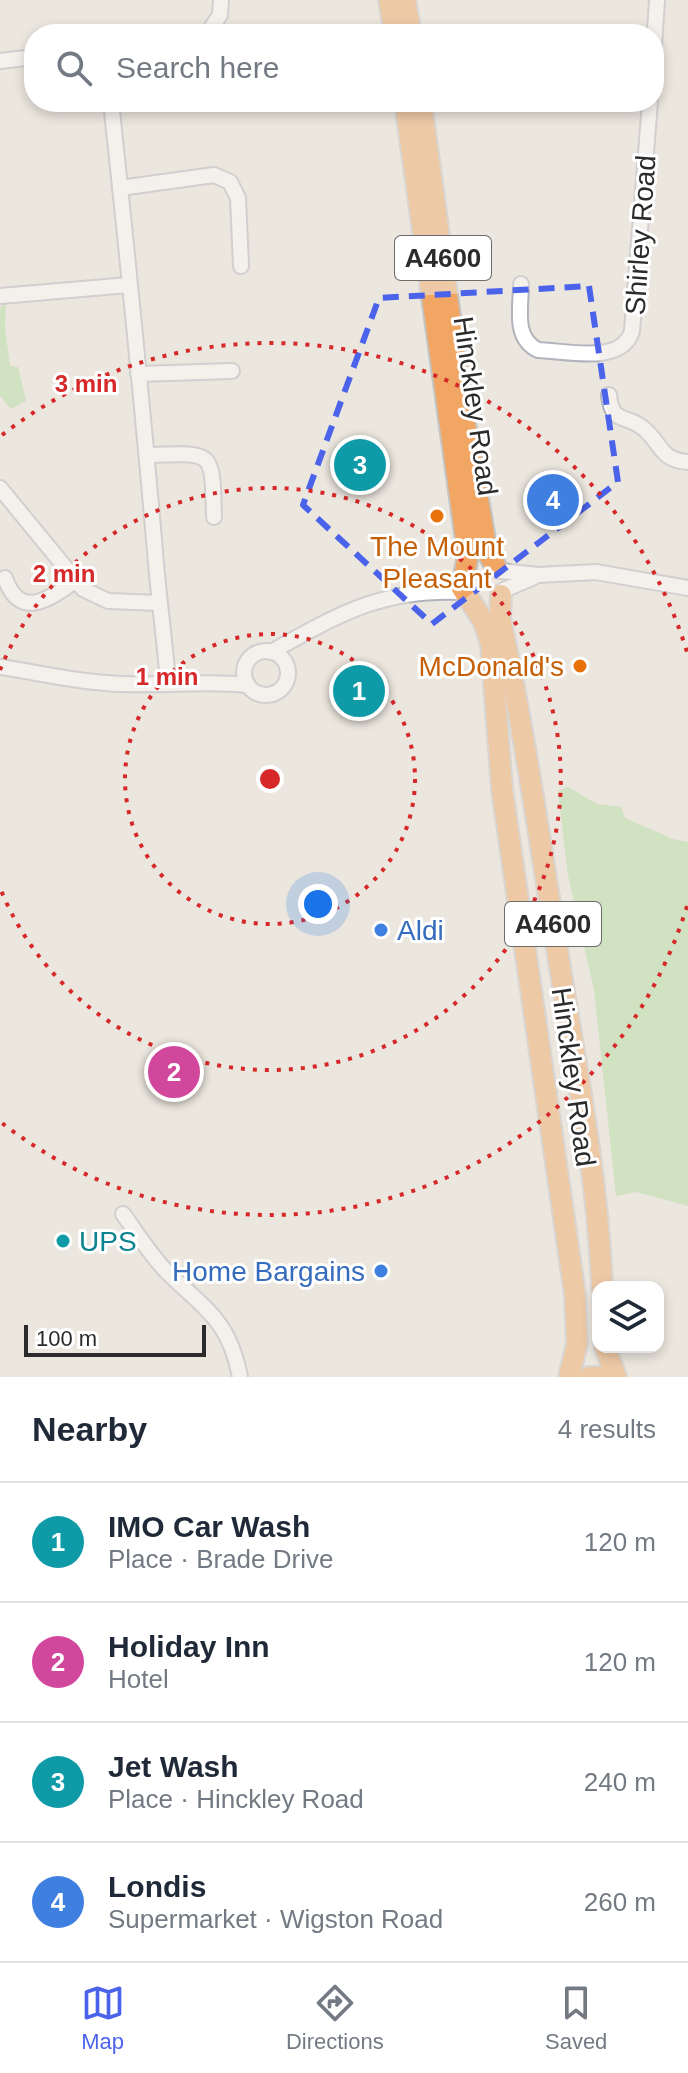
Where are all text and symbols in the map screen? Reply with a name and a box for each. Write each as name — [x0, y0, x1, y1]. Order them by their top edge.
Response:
search box — [24, 24, 664, 112]
icon: search — [52, 46, 96, 90]
text: Search here — [116, 51, 279, 84]
street label: Shirley Road — [619, 154, 662, 316]
road number: A4600 — [395, 236, 491, 280]
street label: Hinckley Road — [448, 315, 503, 498]
text: 3 min — [55, 370, 117, 397]
pin: 3 — [334, 435, 386, 495]
pin: 4 — [527, 470, 579, 530]
marker: The Mount Pleasant — [428, 507, 446, 525]
place label: The Mount Pleasant — [370, 531, 504, 594]
text: 2 min — [33, 560, 95, 587]
place label: McDonald's — [419, 651, 564, 682]
marker: McDonald's — [571, 657, 589, 675]
pin: 1 — [333, 661, 385, 721]
text: 1 min — [136, 663, 198, 690]
centre of rings — [256, 765, 284, 793]
your location — [298, 884, 338, 924]
road number: A4600 — [505, 902, 601, 946]
place label: Aldi — [397, 915, 444, 946]
marker: Aldi — [372, 921, 390, 939]
street label: Hinckley Road — [546, 986, 601, 1169]
pin: 2 — [148, 1042, 200, 1102]
place label: UPS — [79, 1226, 137, 1257]
marker: UPS — [54, 1232, 72, 1250]
place label: Home Bargains — [172, 1256, 365, 1287]
marker: Home Bargains — [372, 1262, 390, 1280]
map controls — [592, 1281, 664, 1353]
button: layers — [592, 1281, 664, 1353]
scale bar — [24, 1321, 206, 1357]
text: 100 m — [36, 1326, 97, 1351]
text: Nearby — [32, 1410, 147, 1448]
text: 4 results — [558, 1414, 656, 1444]
text: IMO Car Wash — [108, 1510, 310, 1543]
text: 1 — [51, 1527, 65, 1557]
text: 120 m — [584, 1527, 656, 1557]
text: Place · Brade Drive — [108, 1544, 333, 1574]
text: Holiday Inn — [108, 1630, 270, 1663]
text: 2 — [51, 1647, 65, 1677]
text: 120 m — [584, 1647, 656, 1677]
text: Hotel — [108, 1664, 169, 1694]
text: Jet Wash — [108, 1750, 239, 1783]
text: 3 — [51, 1767, 65, 1797]
text: 240 m — [584, 1767, 656, 1797]
text: Place · Hinckley Road — [108, 1784, 364, 1814]
text: Londis — [108, 1870, 206, 1903]
text: 4 — [51, 1887, 65, 1917]
text: 260 m — [584, 1887, 656, 1917]
text: Supermarket · Wigston Road — [108, 1904, 443, 1934]
tab: Map — [81, 1981, 125, 2055]
tab: Directions — [286, 1981, 384, 2055]
tab: Saved — [545, 1981, 607, 2055]

